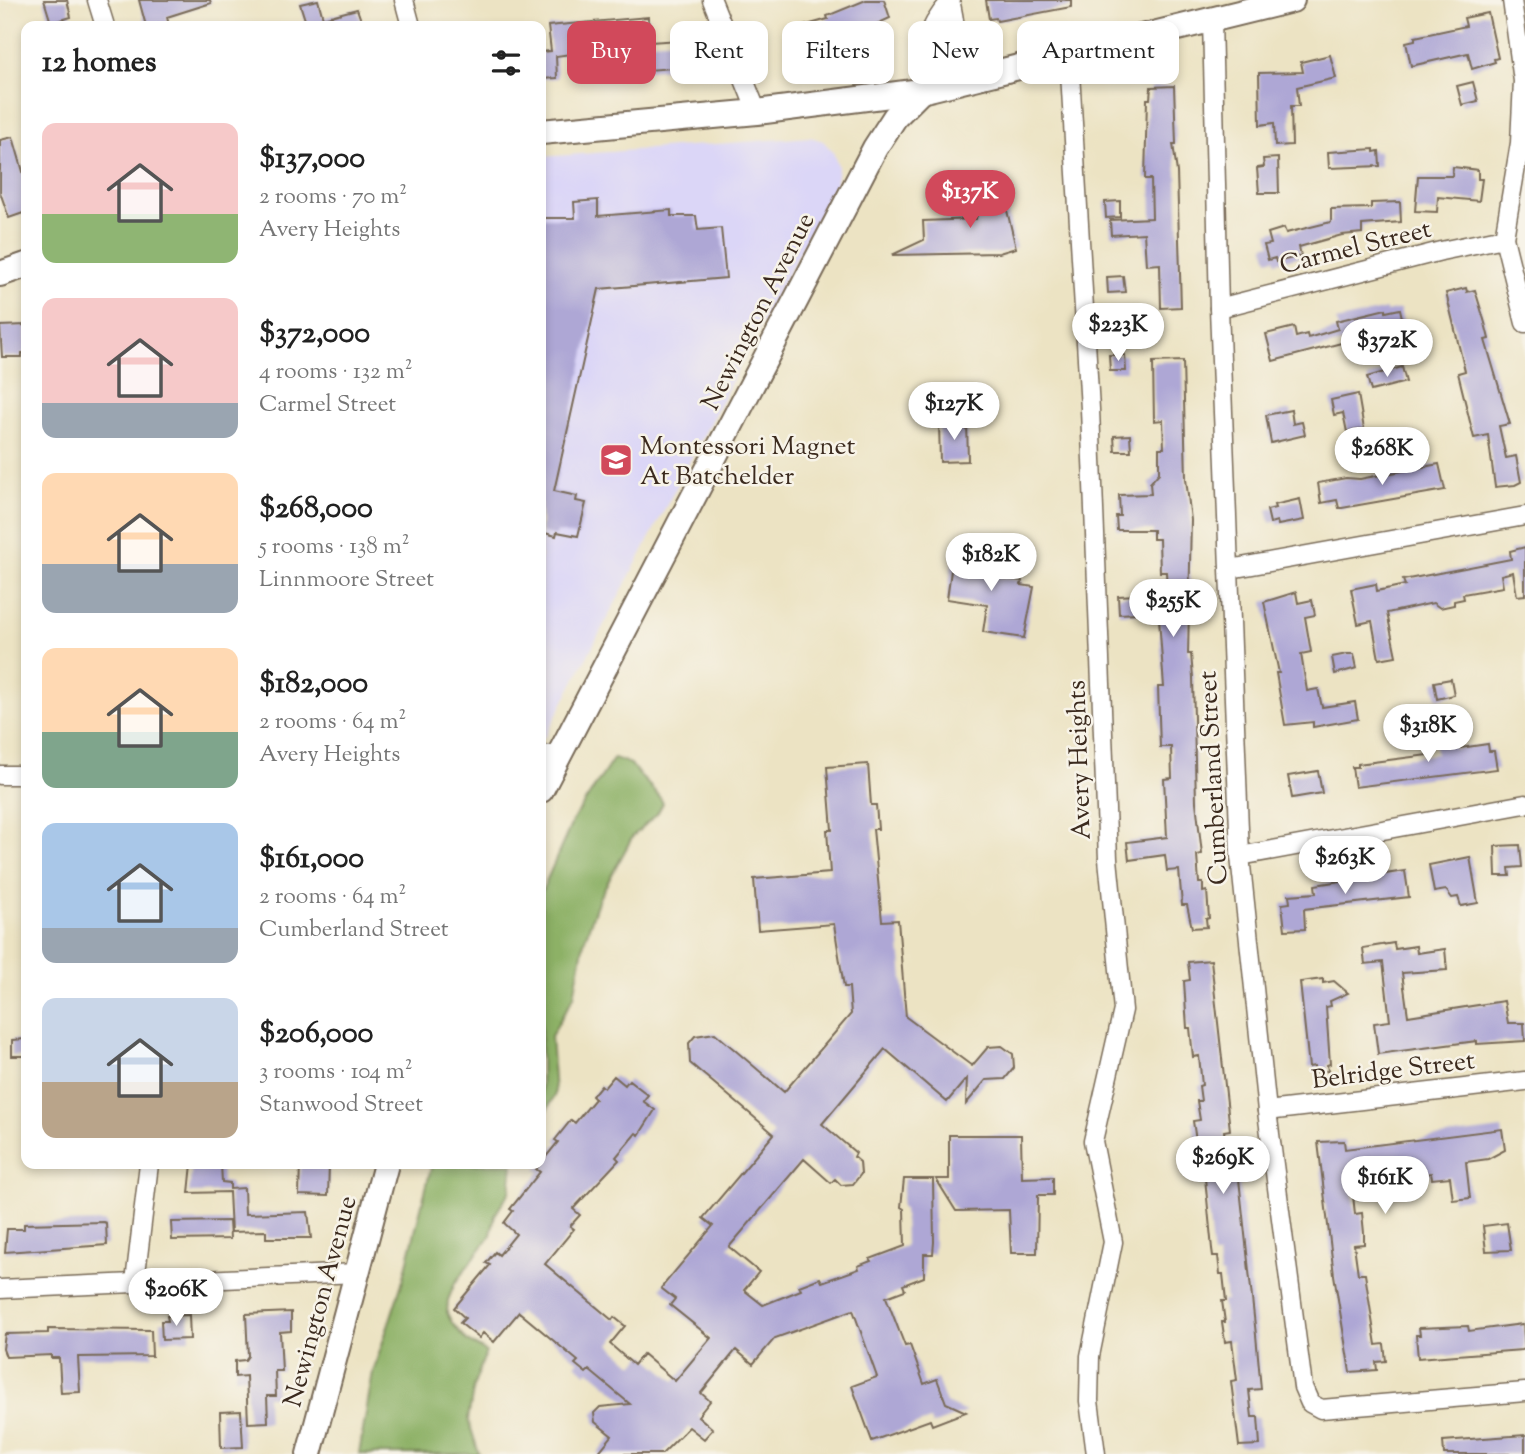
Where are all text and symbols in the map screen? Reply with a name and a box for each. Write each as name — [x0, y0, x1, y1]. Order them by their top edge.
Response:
chip: Buy — [567, 21, 656, 84]
chip: Rent — [670, 21, 768, 84]
chip: Filters — [782, 21, 894, 84]
chip: New — [908, 21, 1003, 84]
chip: Apartment — [1017, 21, 1179, 84]
text: 12 homes — [42, 42, 157, 85]
icon: filters — [487, 44, 525, 82]
text: $137,000 — [259, 138, 365, 181]
icon: home — [98, 151, 182, 235]
pin: $137K — [921, 170, 1019, 230]
text: $137K — [941, 176, 999, 209]
text: 2 rooms · 70 m² — [259, 181, 407, 214]
street label: Newington Avenue — [693, 207, 825, 417]
street label: Carmel Street — [1276, 212, 1435, 285]
text: Avery Heights — [259, 214, 400, 247]
pin: $223K — [1069, 304, 1167, 363]
text: $223K — [1088, 309, 1148, 342]
text: $372,000 — [259, 313, 370, 356]
pin: $372K — [1338, 320, 1436, 379]
text: $372K — [1357, 325, 1417, 358]
icon: home — [98, 326, 182, 410]
text: 4 rooms · 132 m² — [259, 356, 412, 389]
pin: $127K — [905, 382, 1003, 442]
text: $127K — [924, 388, 984, 421]
text: Carmel Street — [259, 389, 396, 422]
pin: $268K — [1333, 428, 1431, 487]
place label: Montessori Magnet At Batchelder — [640, 429, 855, 496]
text: $268K — [1351, 433, 1413, 466]
school or university icon: Montessori Magnet At Batchelder — [597, 441, 635, 479]
text: $268,000 — [259, 488, 373, 531]
icon: home — [98, 501, 182, 585]
text: 5 rooms · 138 m² — [259, 531, 410, 564]
pin: $182K — [942, 534, 1040, 593]
text: $182K — [962, 539, 1020, 572]
text: Linnmoore Street — [259, 564, 434, 597]
pin: $255K — [1124, 580, 1222, 639]
text: $255K — [1145, 585, 1201, 618]
text: $182,000 — [259, 663, 368, 706]
street label: Cumberland Street — [1190, 670, 1239, 886]
icon: home — [98, 676, 182, 760]
street label: Avery Heights — [1059, 679, 1102, 840]
pin: $318K — [1379, 704, 1477, 764]
text: 2 rooms · 64 m² — [259, 706, 406, 739]
text: $318K — [1399, 710, 1457, 743]
text: Avery Heights — [259, 739, 400, 772]
pin: $263K — [1296, 836, 1394, 896]
text: $161,000 — [259, 838, 364, 881]
text: $263K — [1315, 842, 1375, 875]
icon: home — [98, 851, 182, 935]
text: 2 rooms · 64 m² — [259, 881, 406, 914]
text: Cumberland Street — [259, 914, 449, 947]
text: $206,000 — [259, 1013, 373, 1056]
icon: home — [98, 1026, 182, 1110]
street label: Belridge Street — [1310, 1043, 1477, 1100]
text: 3 rooms · 104 m² — [259, 1056, 413, 1089]
text: Stanwood Street — [259, 1089, 423, 1122]
pin: $269K — [1174, 1136, 1272, 1196]
text: $269K — [1192, 1142, 1254, 1175]
pin: $161K — [1336, 1156, 1434, 1216]
text: $161K — [1357, 1162, 1413, 1195]
street label: Newington Avenue — [275, 1192, 367, 1412]
pin: $206K — [127, 1268, 225, 1328]
text: $206K — [144, 1274, 208, 1307]

